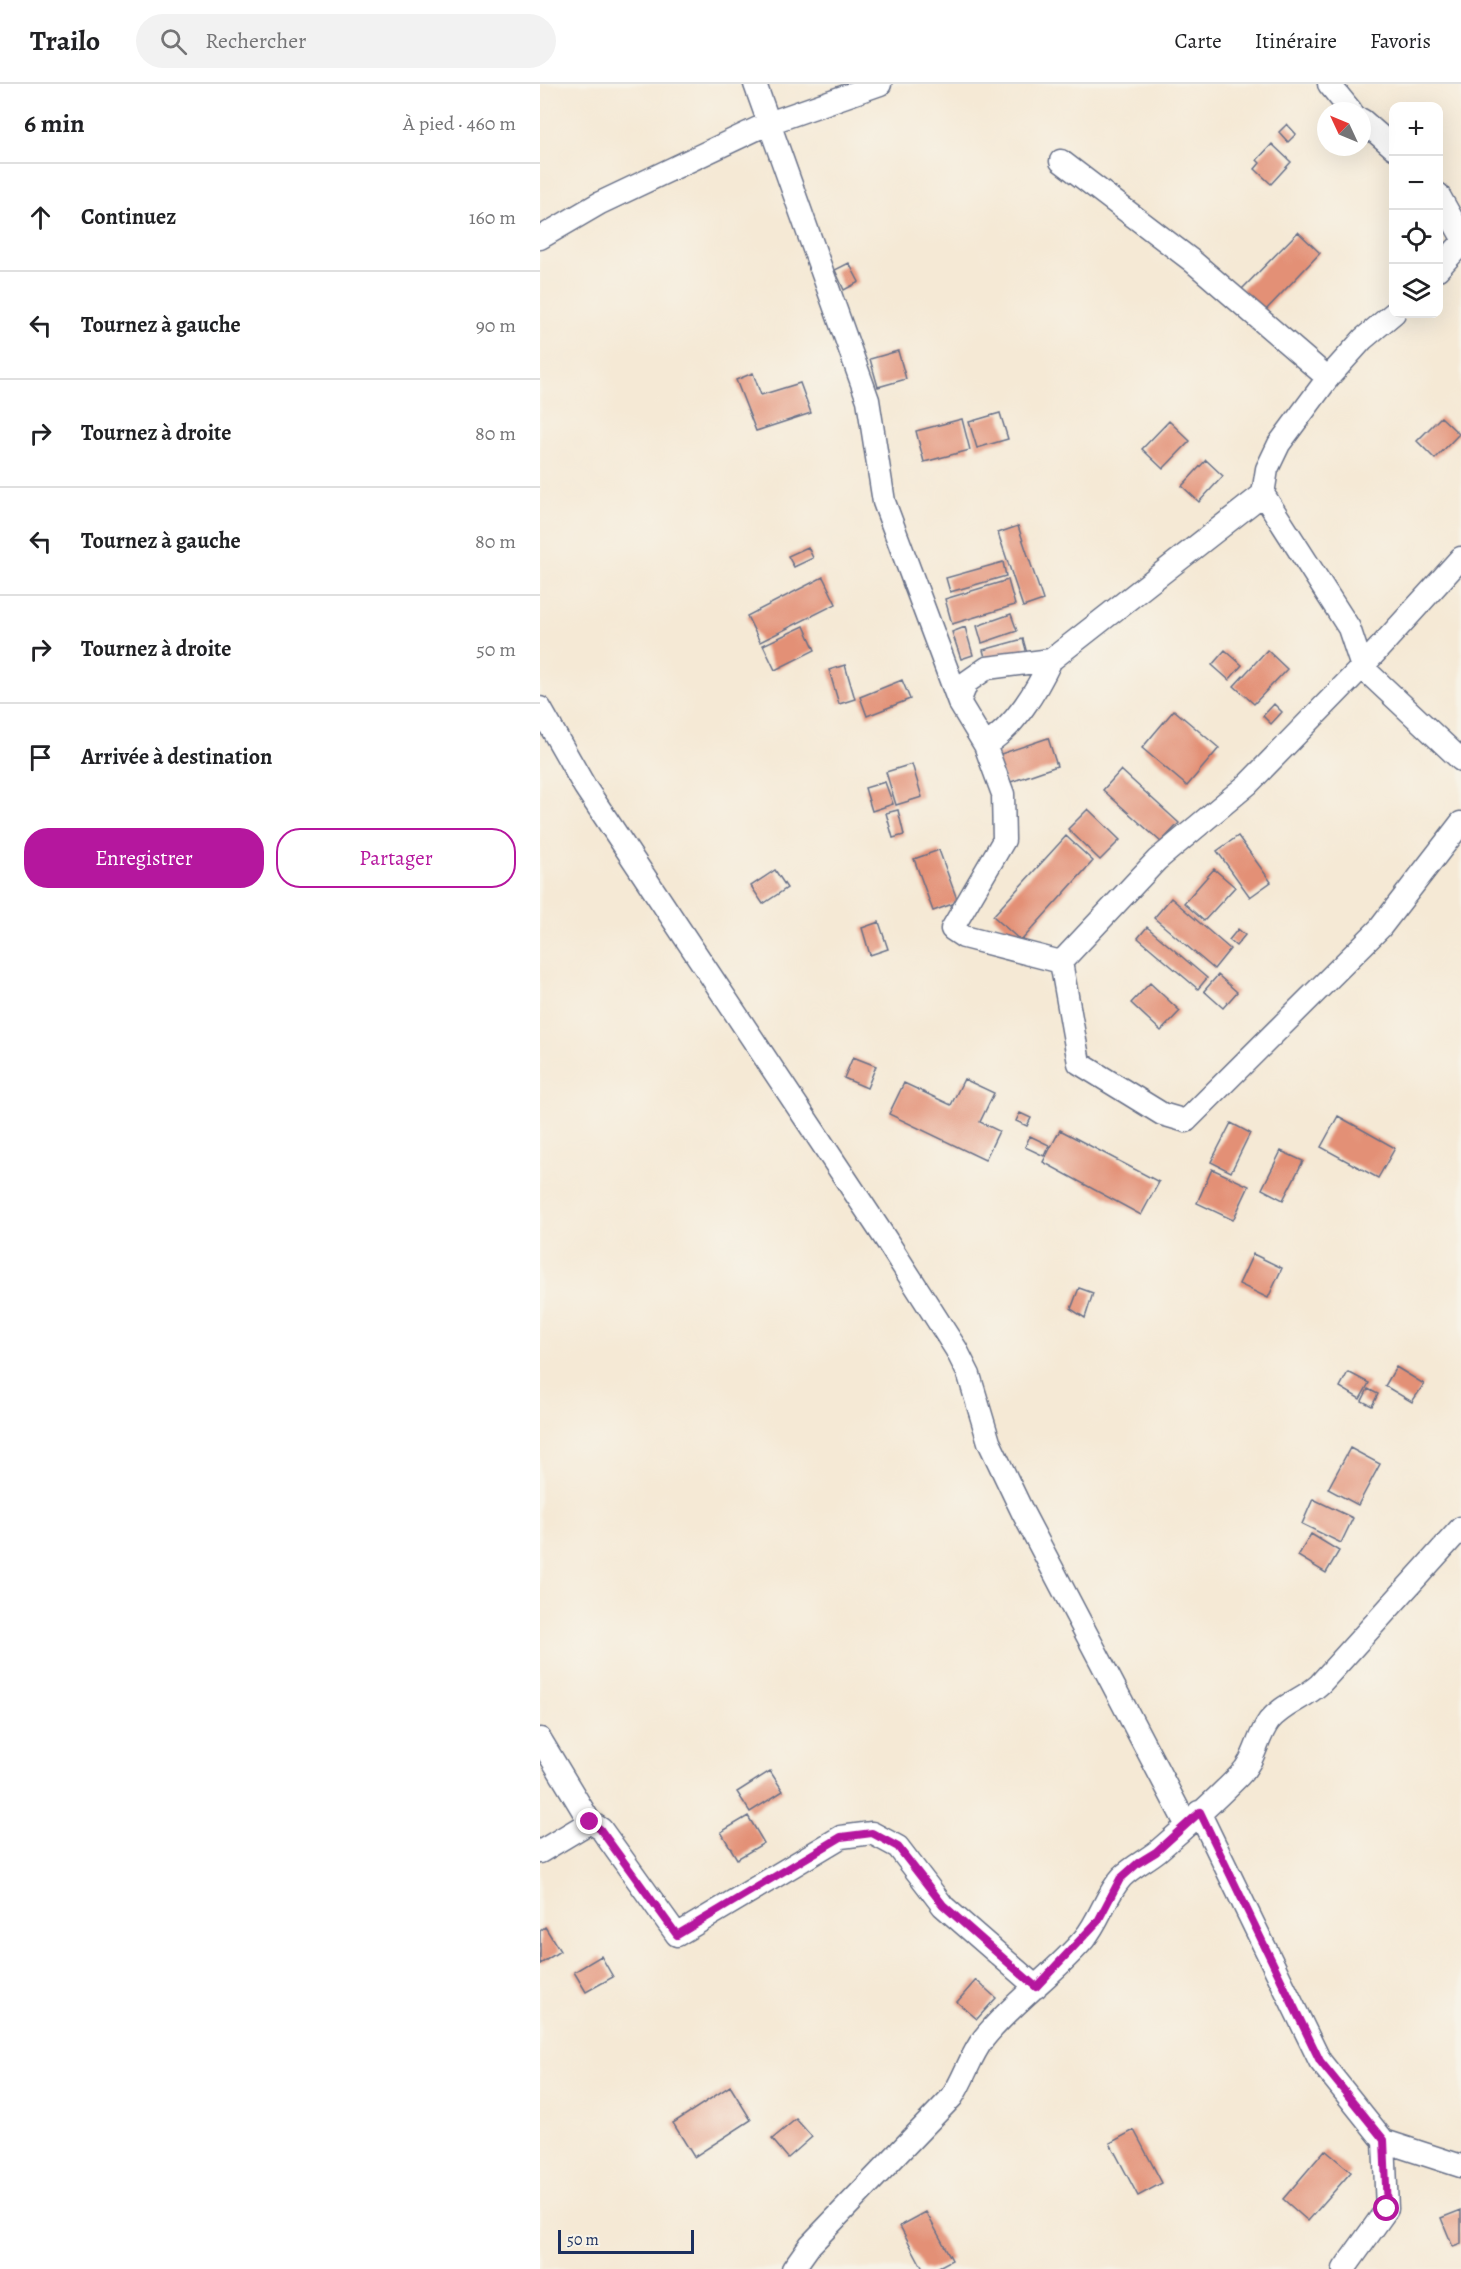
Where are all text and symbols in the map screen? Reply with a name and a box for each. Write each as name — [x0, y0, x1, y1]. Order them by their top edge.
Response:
search box — [136, 14, 556, 68]
text: Trailo — [30, 22, 100, 60]
icon: search — [157, 25, 190, 58]
text: Rechercher — [205, 26, 306, 56]
text: Carte — [1174, 27, 1222, 55]
text: Itinéraire — [1255, 27, 1337, 55]
text: Favoris — [1370, 27, 1431, 55]
north arrow — [1317, 102, 1371, 156]
map controls — [1389, 102, 1443, 318]
button: + — [1389, 102, 1443, 156]
text: 6 min — [24, 106, 85, 141]
text: À pied · 460 m — [403, 110, 516, 137]
button: − — [1389, 156, 1443, 210]
icon: ahead — [24, 201, 57, 234]
text: Continuez — [81, 202, 176, 232]
text: 160 m — [469, 204, 516, 231]
button: locate — [1389, 210, 1443, 264]
button: layers — [1389, 264, 1443, 318]
icon: left — [24, 309, 57, 342]
text: Tournez à gauche — [81, 310, 241, 340]
text: 90 m — [476, 312, 516, 339]
icon: right — [24, 417, 57, 450]
text: Tournez à droite — [81, 418, 232, 448]
text: 80 m — [475, 420, 516, 447]
icon: left — [24, 525, 57, 558]
text: Tournez à gauche — [81, 526, 241, 556]
text: 80 m — [475, 528, 516, 555]
icon: right — [24, 633, 57, 666]
text: Tournez à droite — [81, 634, 232, 664]
text: 50 m — [476, 636, 516, 663]
icon: arrive — [24, 741, 57, 774]
text: Arrivée à destination — [81, 742, 272, 772]
button: Enregistrer — [24, 828, 264, 888]
button: Partager — [276, 828, 516, 888]
route end — [576, 1808, 602, 1834]
route start — [1373, 2195, 1399, 2221]
scale bar — [558, 2227, 694, 2254]
text: 50 m — [567, 2229, 599, 2251]

